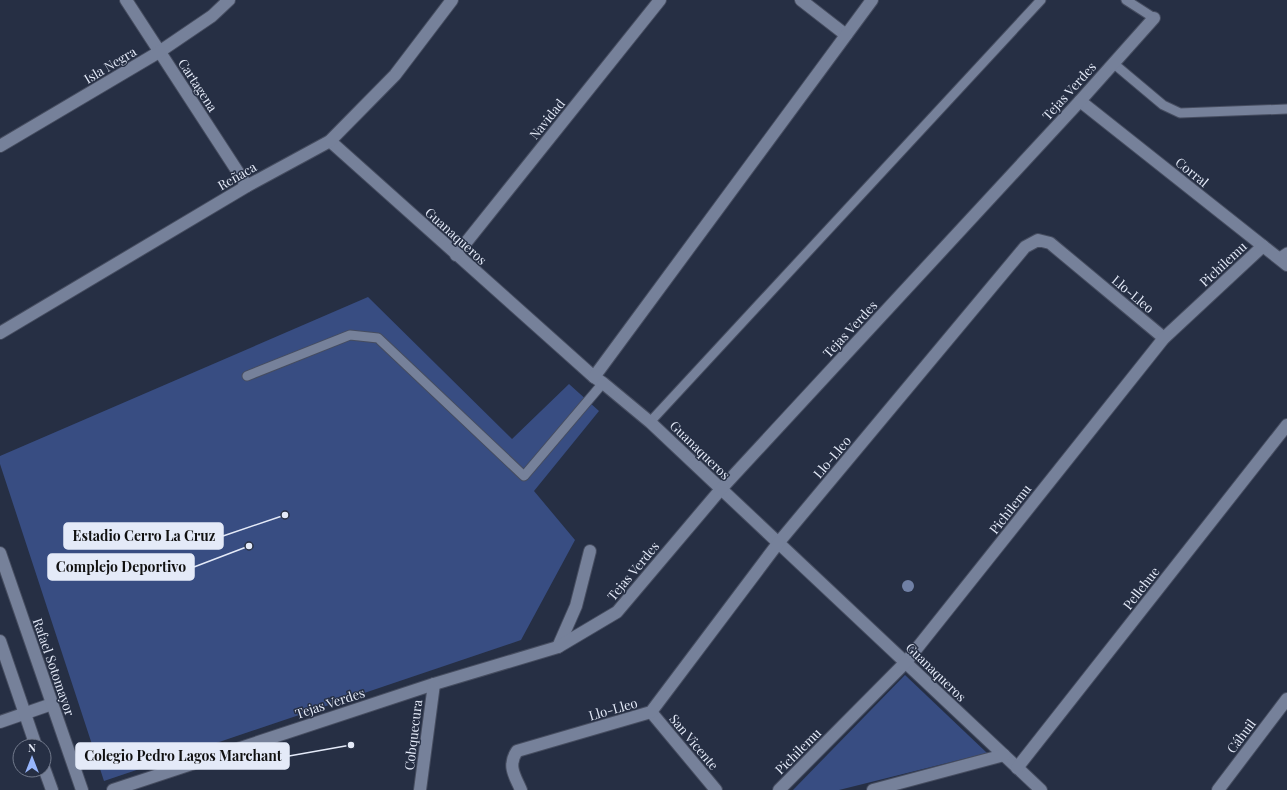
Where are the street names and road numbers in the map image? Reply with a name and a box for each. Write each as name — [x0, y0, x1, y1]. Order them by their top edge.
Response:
street label: Isla Negra — [80, 42, 139, 87]
street label: Cartagena — [175, 55, 222, 115]
street label: Tejas Verdes — [1038, 58, 1099, 123]
street label: Navidad — [525, 95, 568, 142]
street label: Corral — [1172, 153, 1213, 190]
street label: Reñaca — [214, 157, 260, 193]
street label: Guanaqueros — [422, 203, 491, 268]
street label: Pichilemu — [1195, 237, 1250, 290]
street label: Llo-Lleo — [1109, 271, 1158, 316]
street label: Tejas Verdes — [819, 296, 881, 361]
street label: Guanaqueros — [667, 417, 734, 483]
street label: Llo-Lleo — [809, 432, 854, 481]
street label: Pichilemu — [985, 480, 1035, 537]
street label: Tejas Verdes — [603, 537, 662, 604]
street label: Pellehue — [1119, 563, 1163, 613]
street label: Rafael Sotomayor — [30, 616, 79, 718]
street label: Guanaqueros — [903, 639, 970, 705]
street label: Tejas Verdes — [293, 683, 367, 722]
street label: Llo-Lleo — [587, 693, 639, 724]
street label: Cobquecura — [400, 698, 425, 771]
street label: San Vicente — [666, 710, 723, 773]
street label: Cáhuil — [1222, 715, 1259, 756]
street label: Pichilemu — [771, 724, 825, 777]

